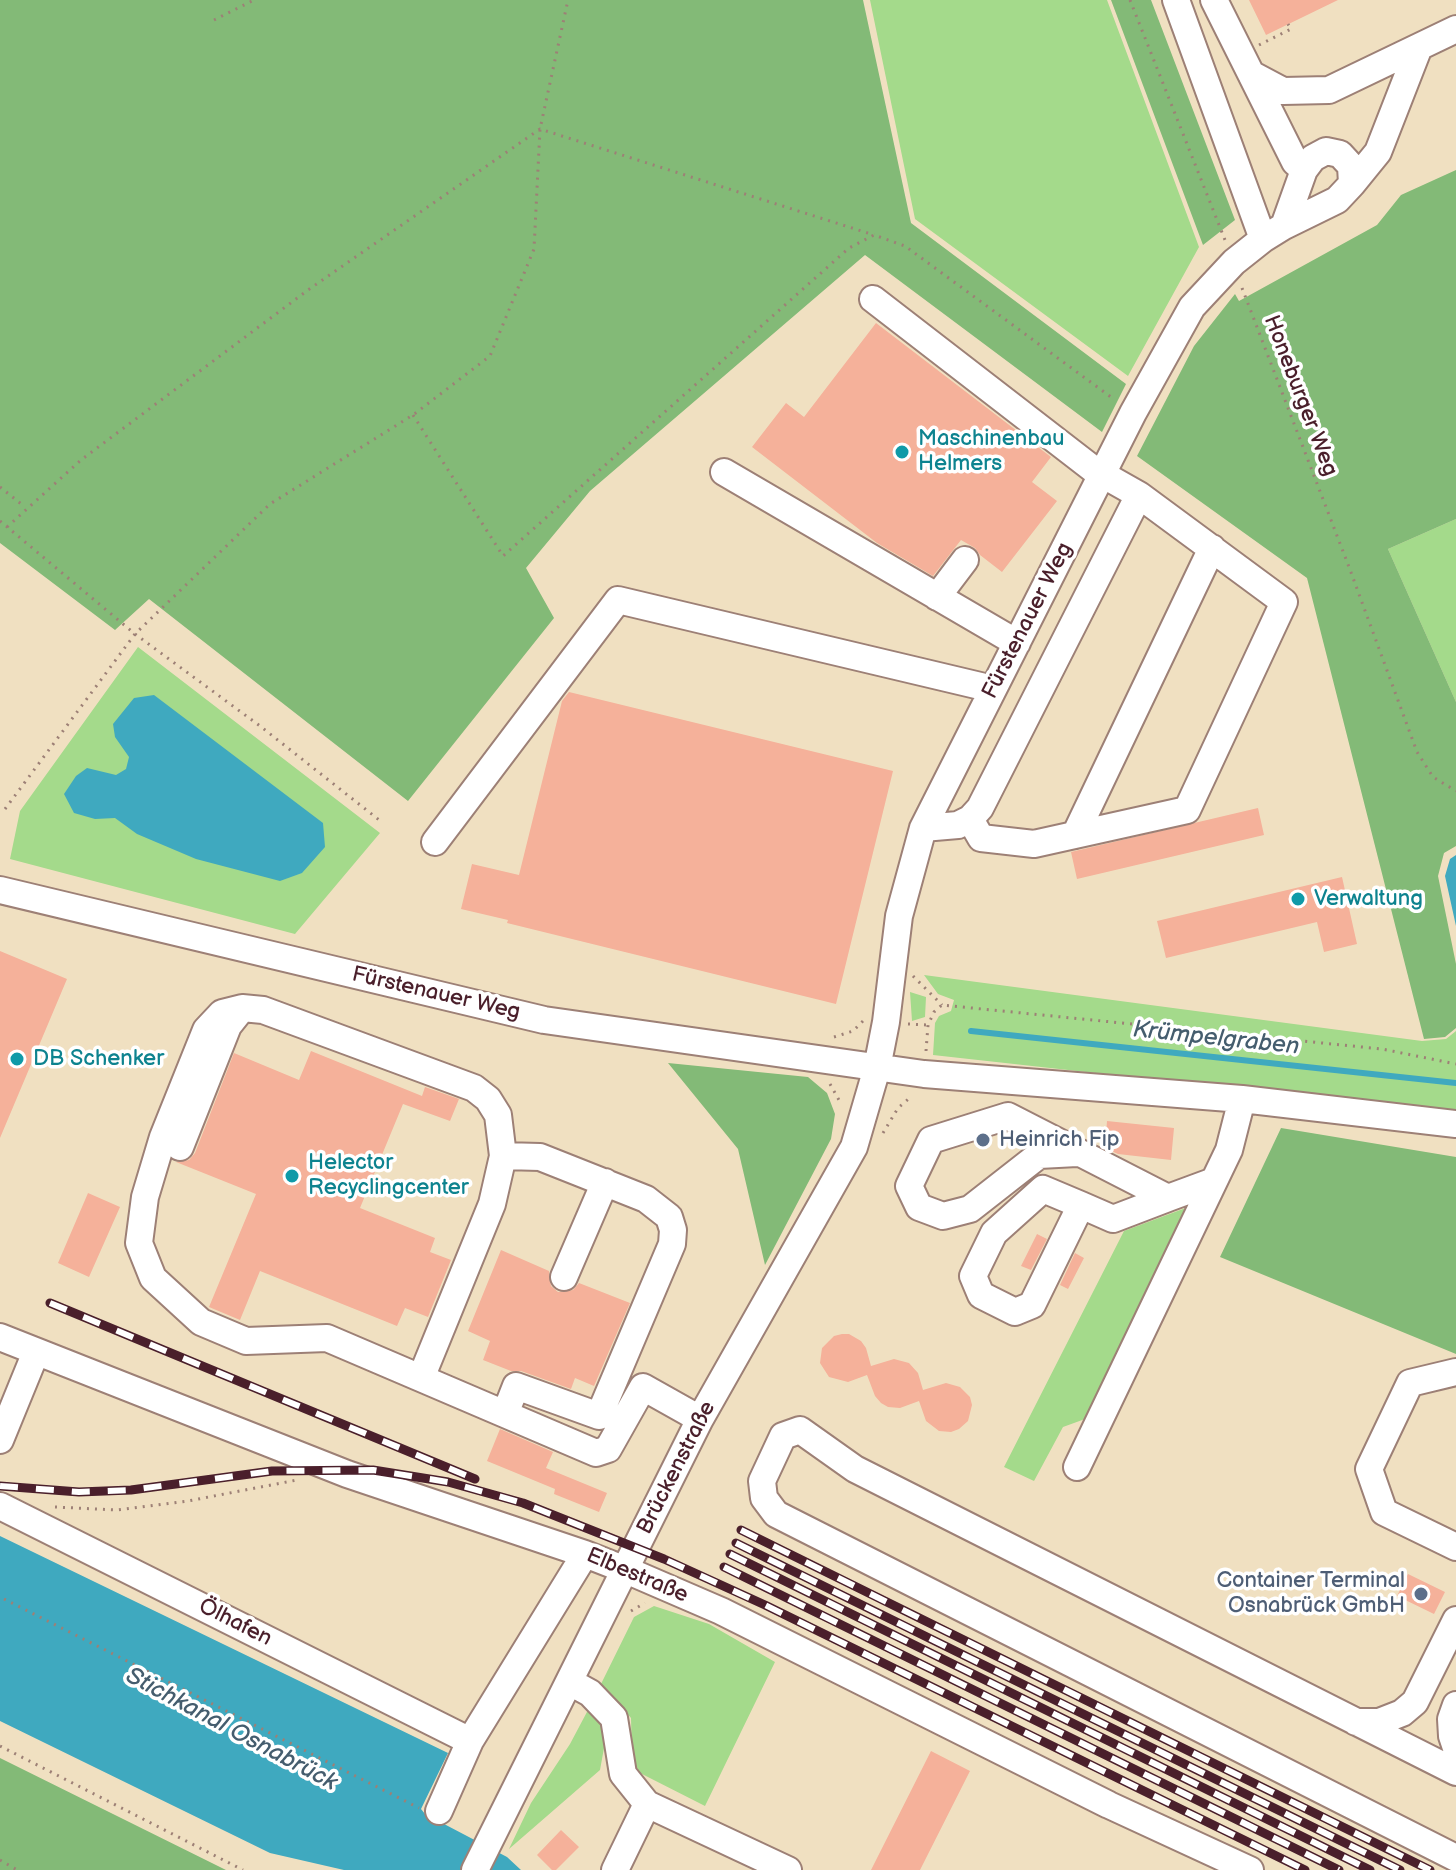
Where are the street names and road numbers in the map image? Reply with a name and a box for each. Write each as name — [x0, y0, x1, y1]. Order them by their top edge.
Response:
street label: Honeburger Weg — [1257, 312, 1343, 480]
street label: Fürstenauer Weg — [977, 538, 1079, 704]
street label: Fürstenauer Weg — [349, 962, 523, 1026]
street label: Brückenstraße — [632, 1397, 722, 1539]
street label: Elbestraße — [582, 1543, 692, 1609]
street label: Ölhafen — [194, 1593, 276, 1653]

